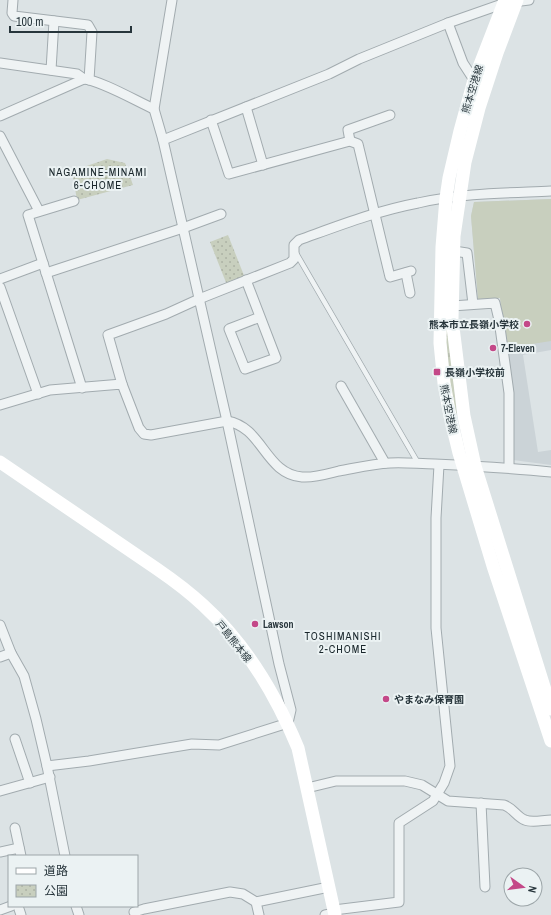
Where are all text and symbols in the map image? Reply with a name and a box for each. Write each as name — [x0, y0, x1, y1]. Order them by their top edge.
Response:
scale bar — [10, 8, 131, 34]
text: 100 m — [16, 14, 43, 30]
street label: 熊本空港線 — [459, 63, 486, 115]
district label: NAGAMINE-MINAMI 6-CHOME — [49, 165, 147, 192]
place label: 熊本市立長嶺小学校 — [429, 318, 519, 331]
marker: 熊本市立長嶺小学校 — [522, 319, 532, 329]
place label: 7-Eleven — [501, 342, 535, 355]
marker: 7-Eleven — [488, 343, 498, 353]
place label: 長嶺小学校前 — [445, 366, 505, 379]
marker: 長嶺小学校前 — [432, 367, 442, 377]
street label: 熊本空港線 — [437, 383, 460, 435]
street label: 戸島熊本線 — [213, 618, 254, 665]
place label: Lawson — [263, 618, 294, 631]
marker: Lawson — [250, 619, 260, 629]
district label: TOSHIMANISHI 2-CHOME — [305, 629, 382, 656]
place label: やまなみ保育園 — [394, 693, 464, 706]
marker: やまなみ保育園 — [381, 694, 391, 704]
legend — [8, 855, 138, 907]
text: 道路 — [44, 863, 68, 879]
north arrow — [503, 867, 543, 907]
text: 公園 — [44, 883, 68, 899]
text: N — [525, 885, 540, 894]

